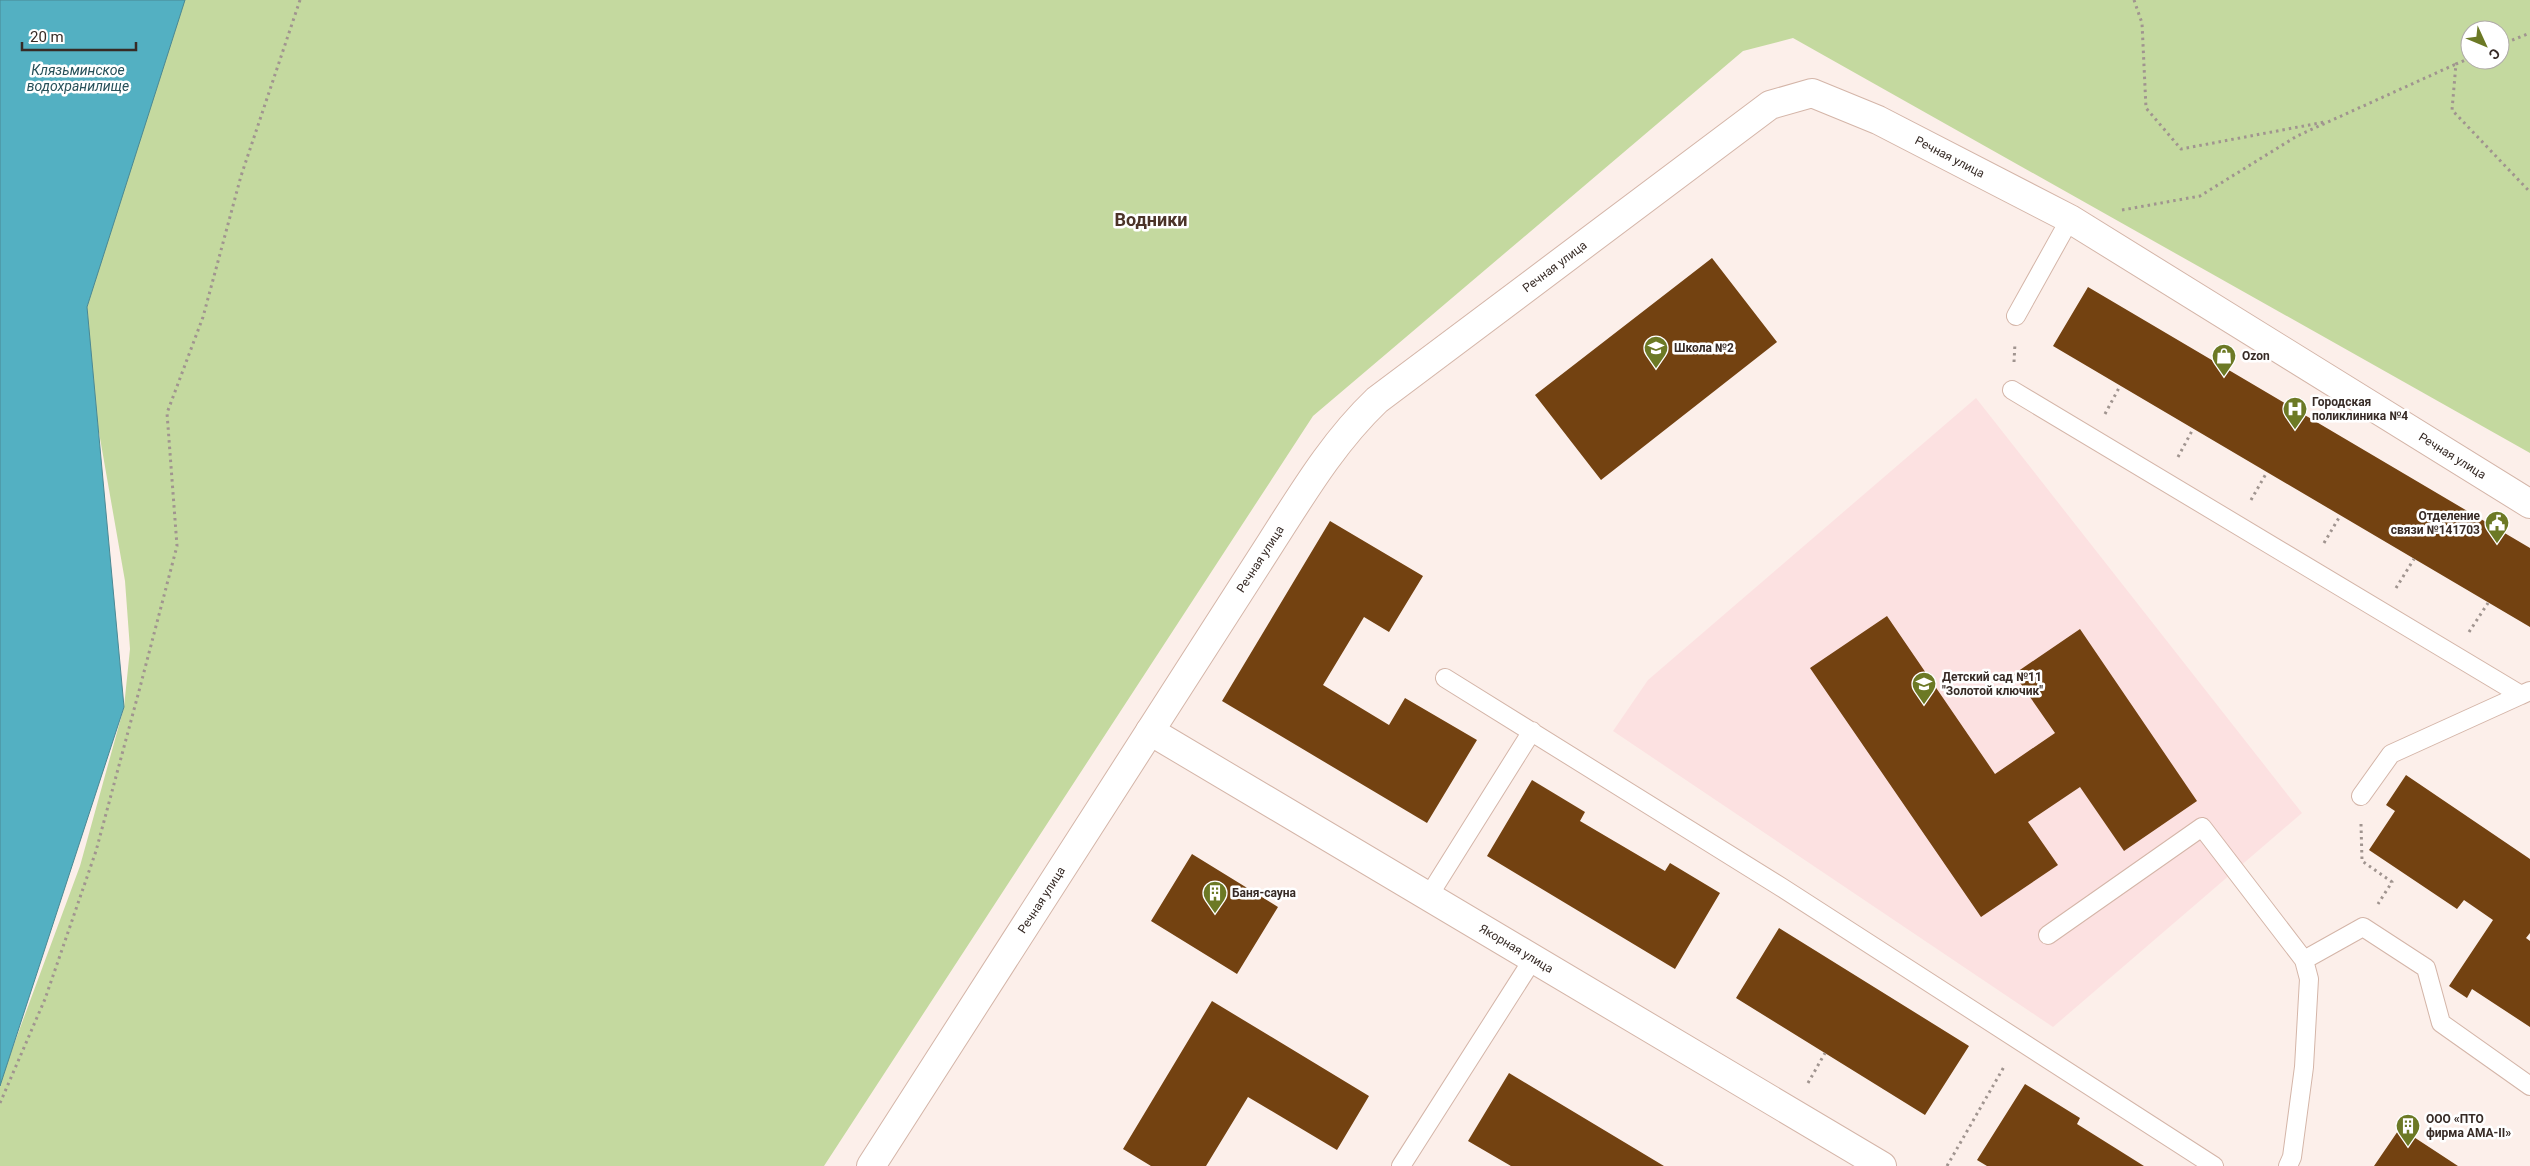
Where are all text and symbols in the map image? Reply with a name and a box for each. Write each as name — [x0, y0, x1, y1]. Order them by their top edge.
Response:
scale bar — [22, 20, 136, 52]
north arrow — [2460, 20, 2510, 70]
text: 20 m — [30, 28, 64, 46]
text: С — [2485, 45, 2503, 63]
water label: Клязьминское водохранилище — [27, 62, 129, 94]
street label: Речная улица — [1913, 133, 1987, 181]
district label: Водники — [1115, 209, 1187, 230]
street label: Речная улица — [1520, 238, 1589, 295]
school or university icon: Школа №2 — [1643, 335, 1669, 369]
place label: Школа №2 — [1674, 341, 1734, 355]
shop icon: Ozon — [2211, 343, 2237, 377]
place label: Ozon — [2242, 349, 2270, 363]
place label: Городская поликлиника №4 — [2312, 395, 2408, 423]
hospital icon: Городская поликлиника №4 — [2282, 396, 2308, 430]
street label: Речная улица — [2416, 430, 2488, 482]
place label: Отделение связи №141703 — [2391, 509, 2481, 537]
public building icon: Отделение связи №141703 — [2484, 510, 2510, 544]
street label: Речная улица — [1234, 523, 1287, 595]
place label: Детский сад №11 "Золотой ключик" — [1942, 670, 2043, 698]
school or university icon: Детский сад №11 "Золотой ключик" — [1911, 671, 1937, 705]
street label: Речная улица — [1015, 864, 1068, 936]
building icon: Баня-сауна — [1202, 880, 1228, 914]
place label: Баня-сауна — [1232, 886, 1297, 900]
street label: Якорная улица — [1477, 921, 1556, 976]
place label: ООО «ПТО фирма АМА-II» — [2426, 1112, 2511, 1140]
building icon: ООО «ПТО фирма АМА-II» — [2395, 1113, 2421, 1147]

